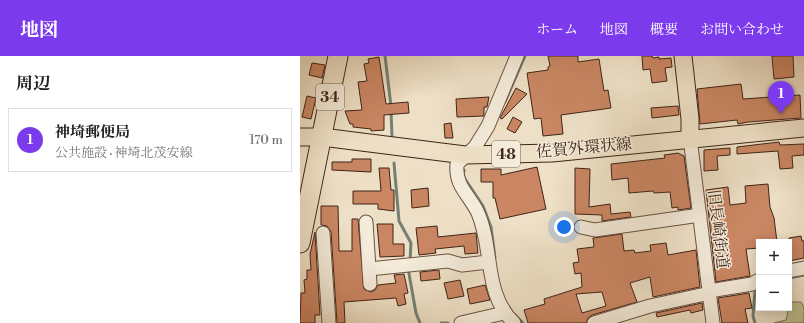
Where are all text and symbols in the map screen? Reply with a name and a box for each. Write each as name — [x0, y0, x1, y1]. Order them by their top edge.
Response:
text: 地図 — [20, 18, 58, 42]
text: ホーム — [536, 21, 578, 39]
text: 地図 — [600, 21, 628, 39]
text: 概要 — [650, 21, 678, 39]
text: お問い合わせ — [700, 21, 784, 39]
text: 周辺 — [16, 73, 50, 95]
pin: 1 — [768, 81, 794, 114]
road number: 34 — [316, 84, 344, 110]
text: 神埼郵便局 — [55, 123, 130, 142]
text: 1 — [27, 132, 33, 148]
text: 170 m — [249, 132, 283, 148]
street label: 佐賀外環状線 — [535, 134, 633, 162]
road number: 48 — [492, 141, 520, 167]
text: 公共施設 · 神埼北茂安線 — [55, 145, 193, 161]
street label: 旧長崎街道 — [703, 188, 733, 270]
your location — [554, 217, 574, 237]
map controls — [756, 239, 792, 311]
button: + — [756, 239, 792, 275]
button: − — [756, 275, 792, 311]

